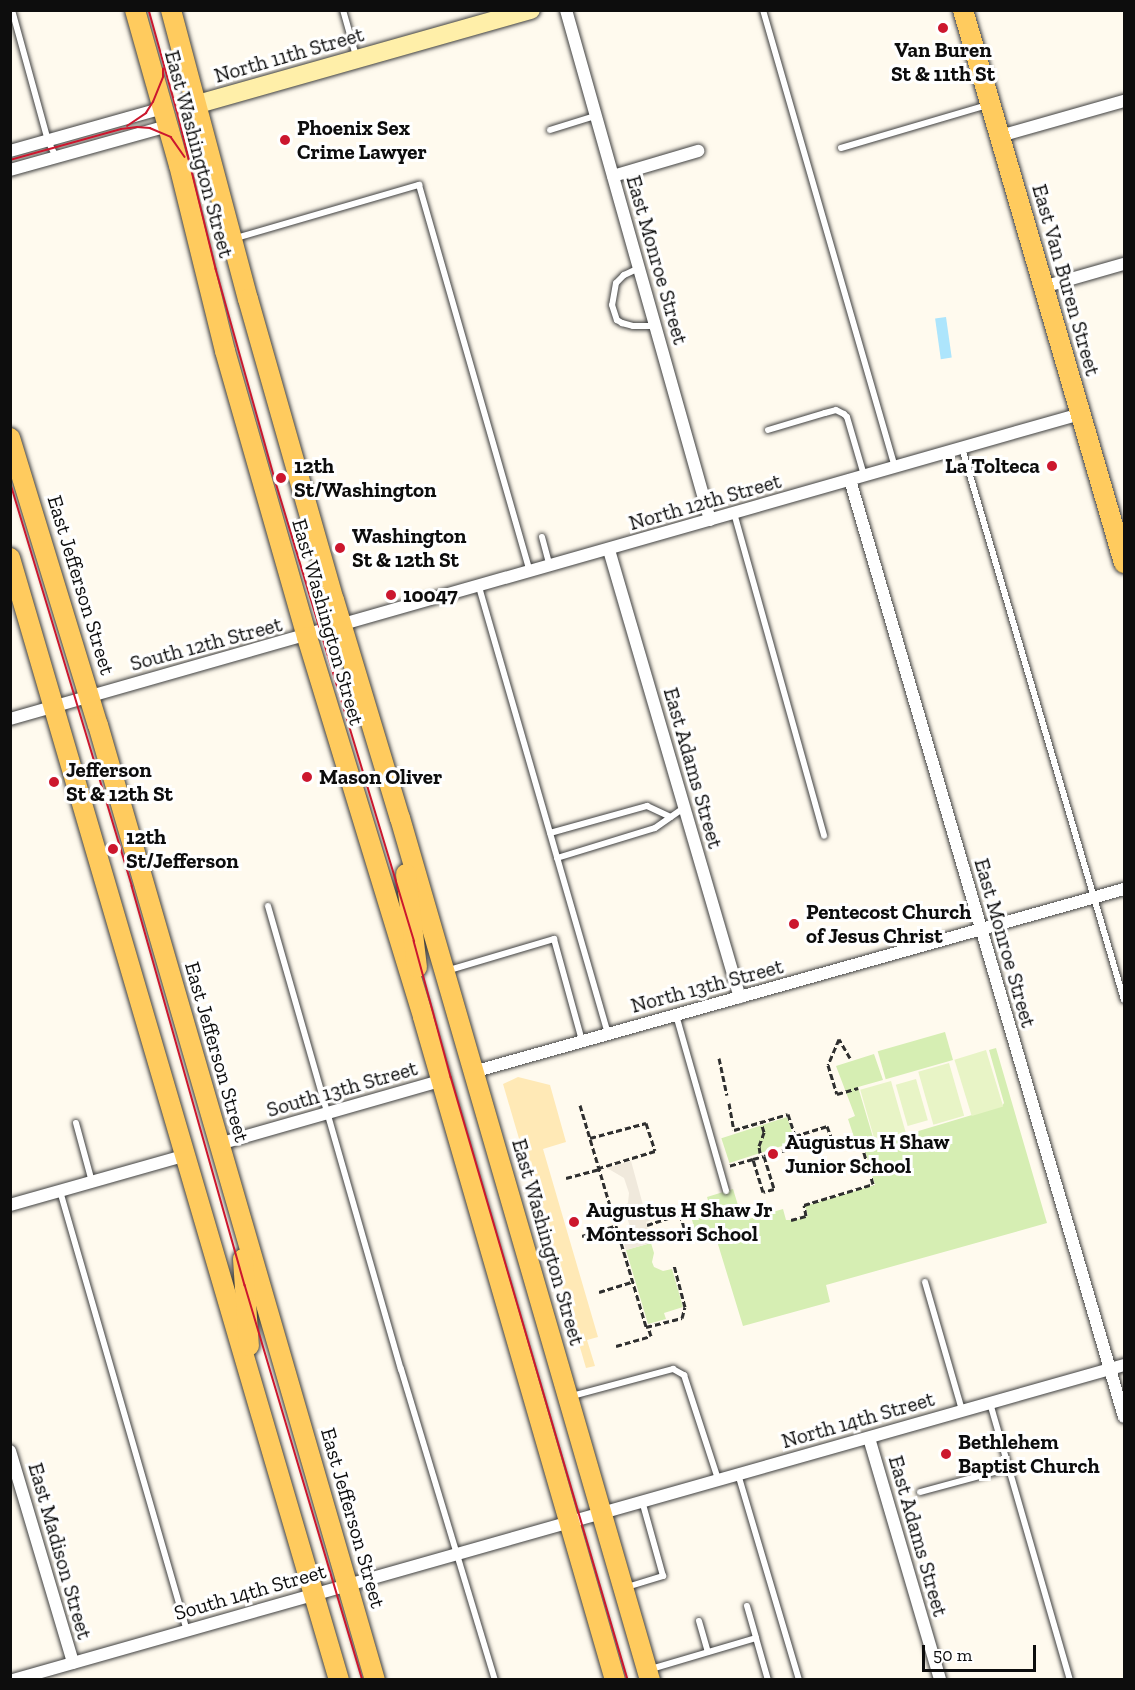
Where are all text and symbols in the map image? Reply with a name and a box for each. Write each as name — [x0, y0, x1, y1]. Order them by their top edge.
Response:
marker: Van Buren St & 11th St — [936, 21, 950, 35]
street label: North 11th Street — [211, 22, 367, 88]
place label: Van Buren St & 11th St — [891, 37, 995, 87]
street label: East Washington Street — [159, 47, 239, 261]
place label: Phoenix Sex Crime Lawyer — [297, 115, 427, 165]
marker: Phoenix Sex Crime Lawyer — [278, 133, 292, 147]
street label: East Monroe Street — [621, 173, 693, 347]
street label: East Van Buren Street — [1026, 181, 1106, 379]
place label: 12th St/Washington — [294, 453, 437, 503]
place label: La Tolteca — [945, 453, 1040, 479]
marker: La Tolteca — [1045, 459, 1059, 473]
street label: North 12th Street — [626, 468, 784, 536]
marker: 12th St/Washington — [272, 469, 290, 487]
street label: East Jefferson Street — [42, 492, 120, 678]
street label: East Washington Street — [286, 516, 370, 728]
place label: Washington St & 12th St — [352, 523, 467, 573]
marker: Washington St & 12th St — [333, 541, 347, 555]
place label: 10047 — [403, 582, 458, 608]
marker: 10047 — [384, 588, 398, 602]
street label: South 12th Street — [127, 612, 285, 676]
street label: East Adams Street — [658, 684, 728, 852]
place label: Jefferson St & 12th St — [66, 757, 173, 807]
place label: Mason Oliver — [319, 764, 442, 790]
marker: Mason Oliver — [300, 770, 314, 784]
marker: Jefferson St & 12th St — [47, 775, 61, 789]
place label: 12th St/Jefferson — [126, 824, 239, 874]
marker: 12th St/Jefferson — [104, 840, 122, 858]
street label: East Monroe Street — [969, 856, 1041, 1030]
place label: Pentecost Church of Jesus Christ — [806, 899, 971, 949]
marker: Pentecost Church of Jesus Christ — [787, 917, 801, 931]
street label: North 13th Street — [628, 954, 786, 1018]
street label: East Jefferson Street — [179, 959, 255, 1145]
street label: South 13th Street — [264, 1055, 420, 1123]
place label: Augustus H Shaw Junior School — [785, 1129, 949, 1179]
street label: East Washington Street — [506, 1136, 590, 1348]
marker: Augustus H Shaw Junior School — [766, 1147, 780, 1161]
place label: Augustus H Shaw Jr Montessori School — [586, 1197, 773, 1247]
marker: Augustus H Shaw Jr Montessori School — [567, 1215, 581, 1229]
street label: North 14th Street — [779, 1386, 937, 1454]
street label: East Jefferson Street — [315, 1425, 391, 1611]
place label: Bethlehem Baptist Church — [958, 1429, 1100, 1479]
marker: Bethlehem Baptist Church — [939, 1447, 953, 1461]
street label: East Adams Street — [883, 1452, 953, 1620]
street label: East Madison Street — [23, 1460, 97, 1642]
street label: South 14th Street — [171, 1558, 329, 1626]
scale bar — [925, 1633, 1039, 1671]
text: 50 m — [933, 1644, 972, 1666]

